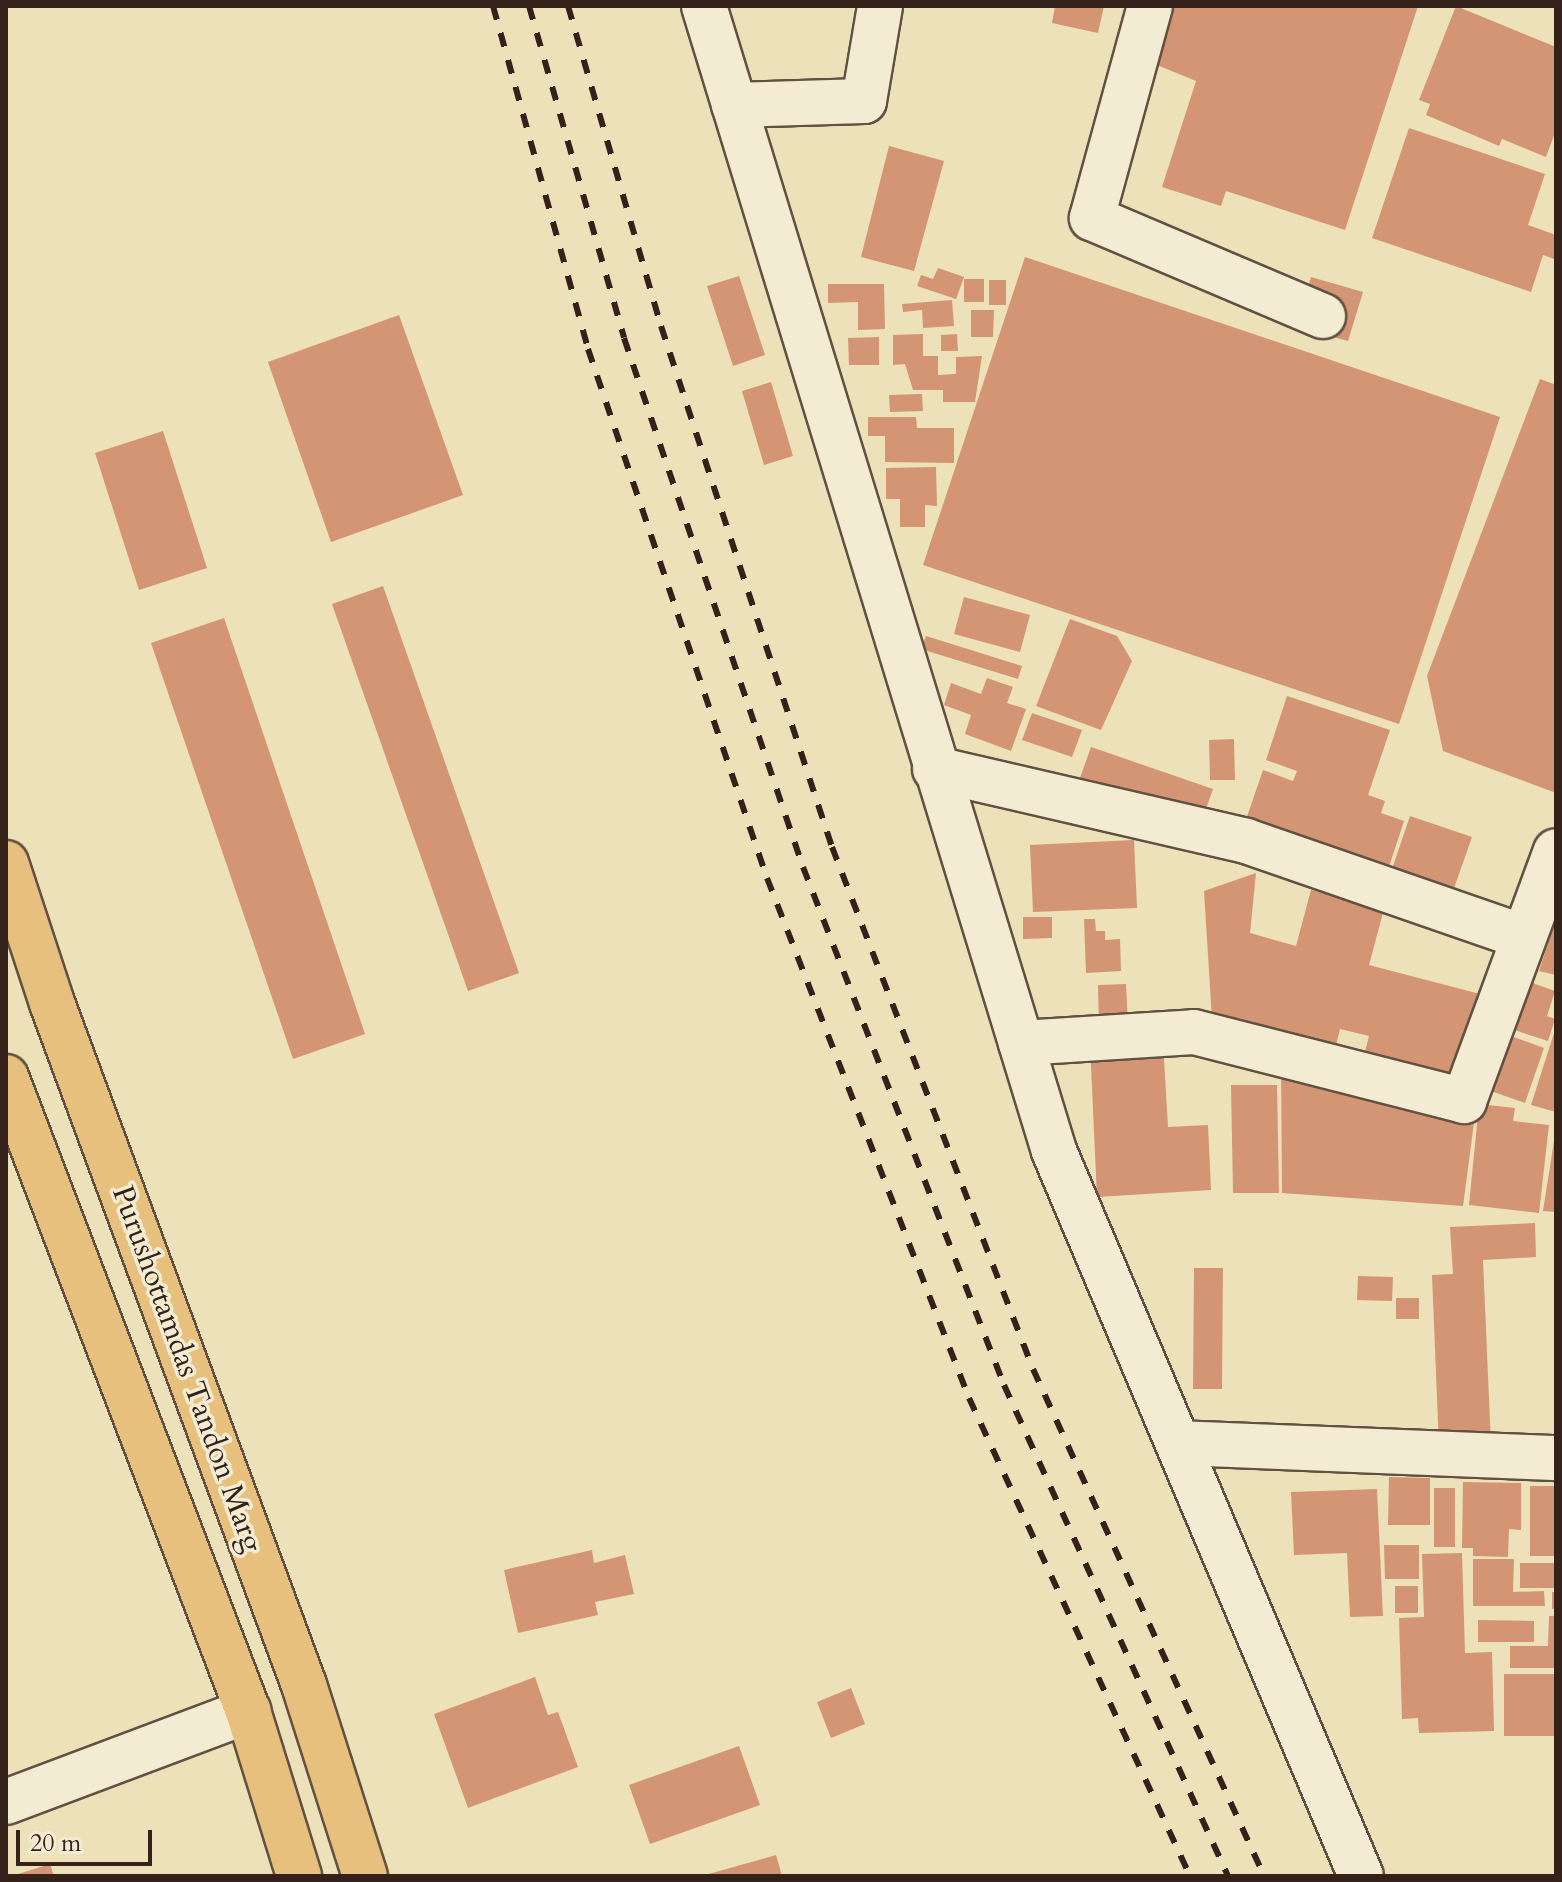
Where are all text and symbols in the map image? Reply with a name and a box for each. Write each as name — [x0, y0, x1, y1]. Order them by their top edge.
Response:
street label: Purushottamdas Tandon Marg — [104, 1181, 270, 1557]
scale bar — [20, 1814, 156, 1864]
text: 20 m — [30, 1827, 81, 1860]

